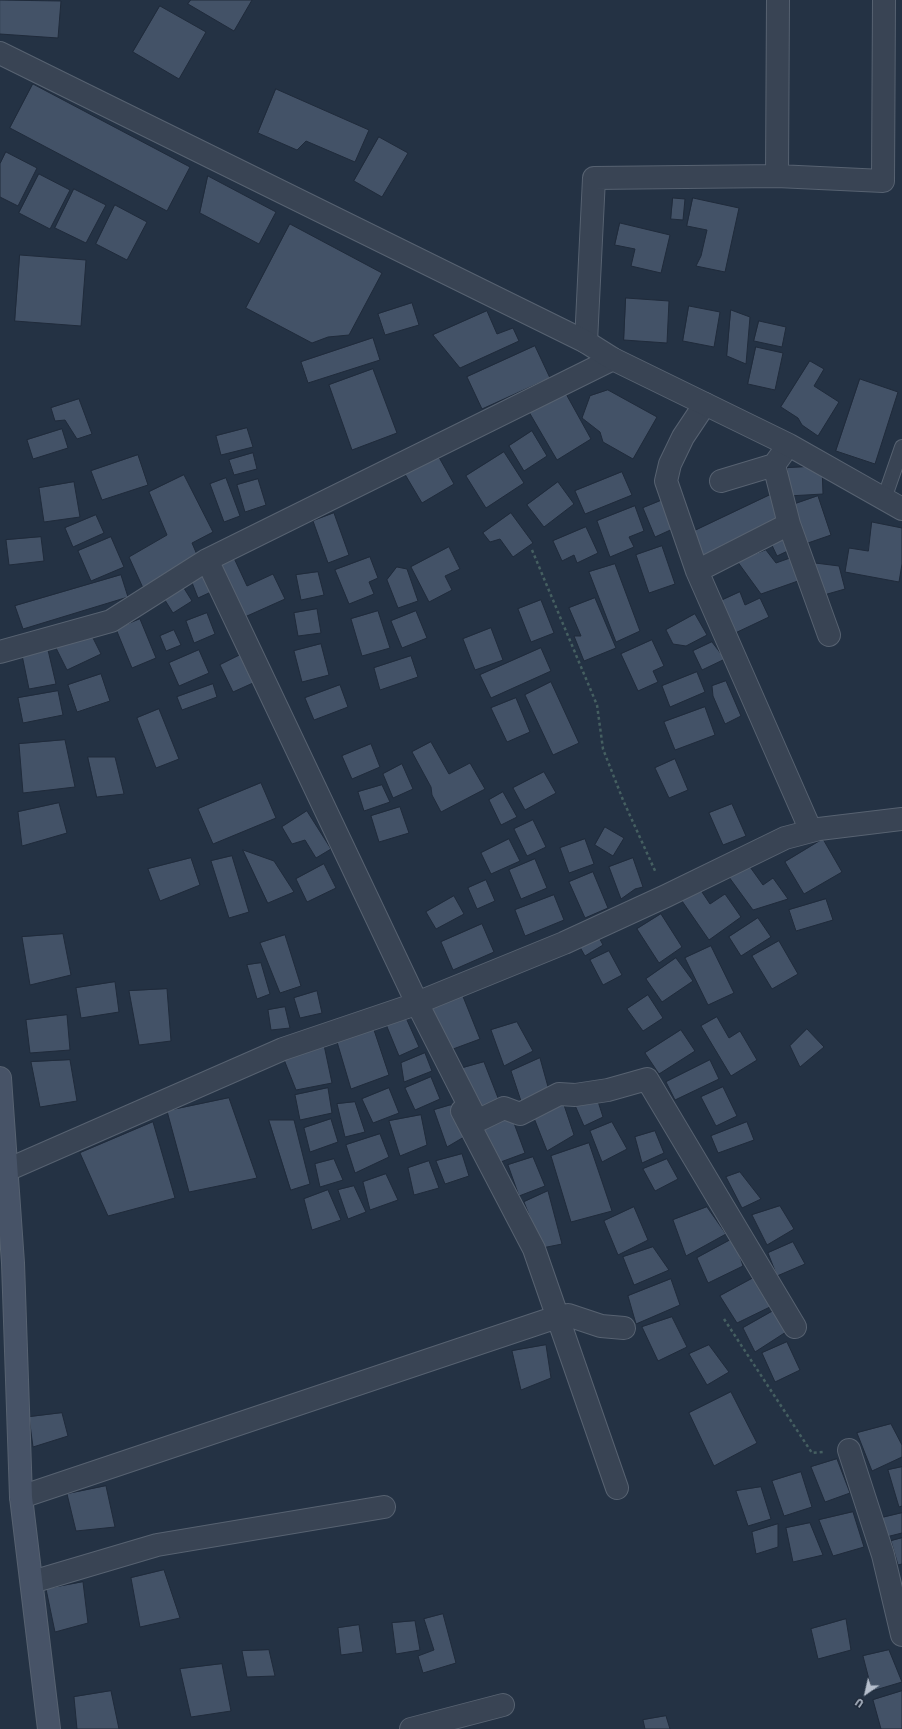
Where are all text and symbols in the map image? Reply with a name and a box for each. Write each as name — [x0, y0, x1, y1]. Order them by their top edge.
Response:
north arrow — [846, 1673, 886, 1713]
text: U — [853, 1696, 866, 1711]

